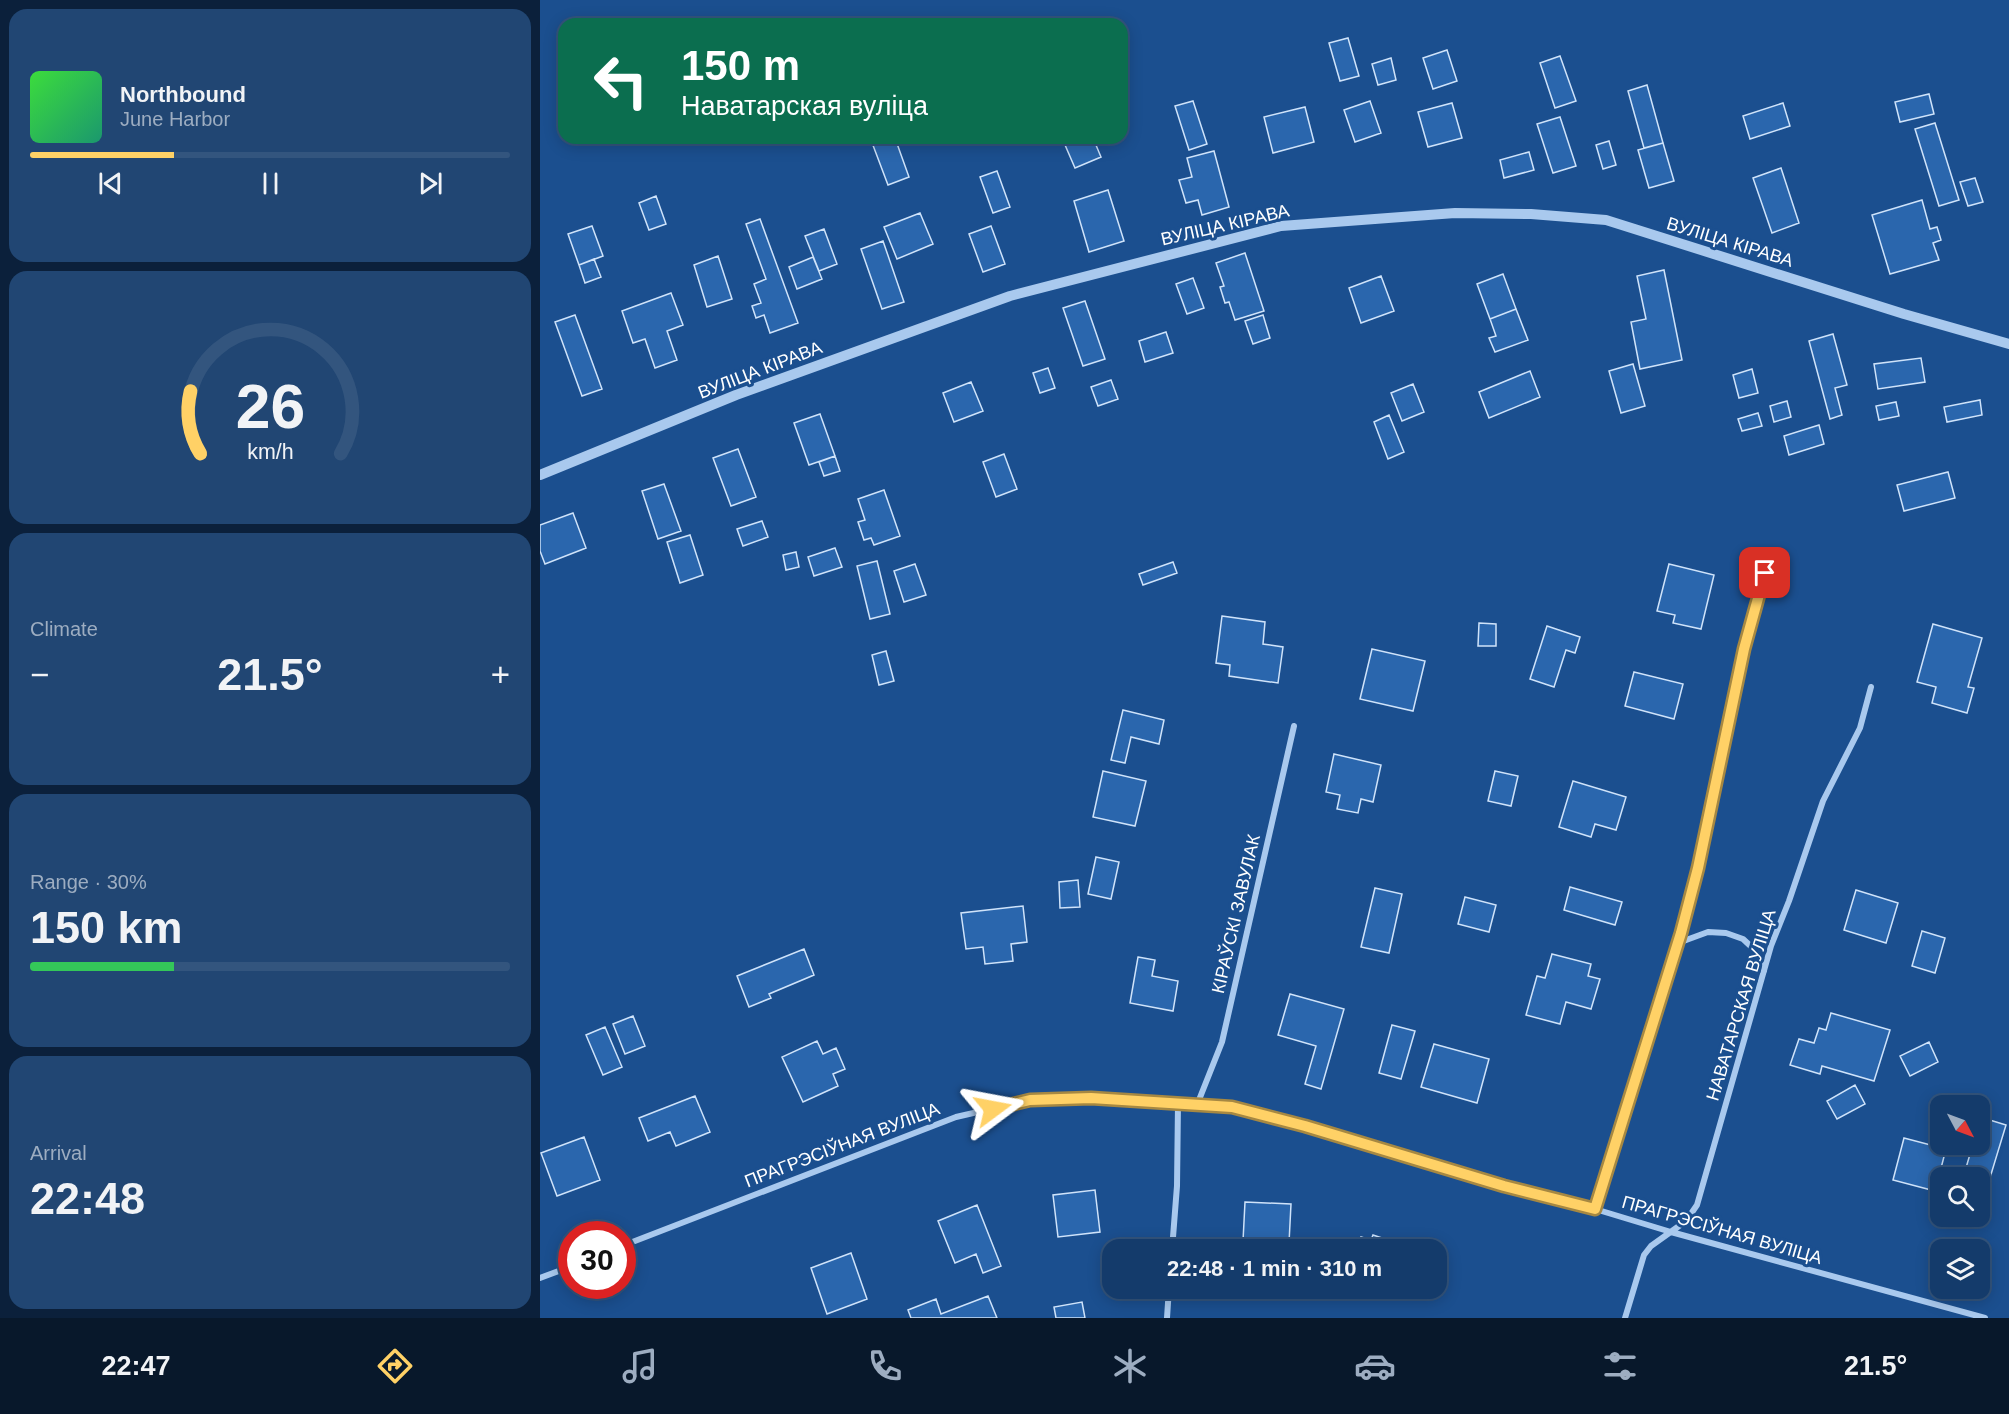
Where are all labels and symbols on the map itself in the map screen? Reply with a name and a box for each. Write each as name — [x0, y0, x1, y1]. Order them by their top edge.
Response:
street label: ВУЛІЦА КІРАВА — [1159, 201, 1291, 249]
street label: ВУЛІЦА КІРАВА — [1664, 213, 1796, 271]
street label: ВУЛІЦА КІРАВА — [695, 337, 825, 403]
pin — [1739, 547, 1790, 598]
street label: КІРАЎСКІ ЗАВУЛАК — [1207, 832, 1264, 995]
street label: НАВАТАРСКАЯ ВУЛІЦА — [1702, 907, 1780, 1103]
position arrow — [961, 1077, 1025, 1141]
north arrow — [1930, 1095, 1990, 1155]
street label: ПРАГРЭСІЎНАЯ ВУЛІЦА — [741, 1098, 942, 1191]
street label: ПРАГРЭСІЎНАЯ ВУЛІЦА — [1620, 1191, 1825, 1268]
speed limit sign: 30 — [558, 1221, 636, 1299]

